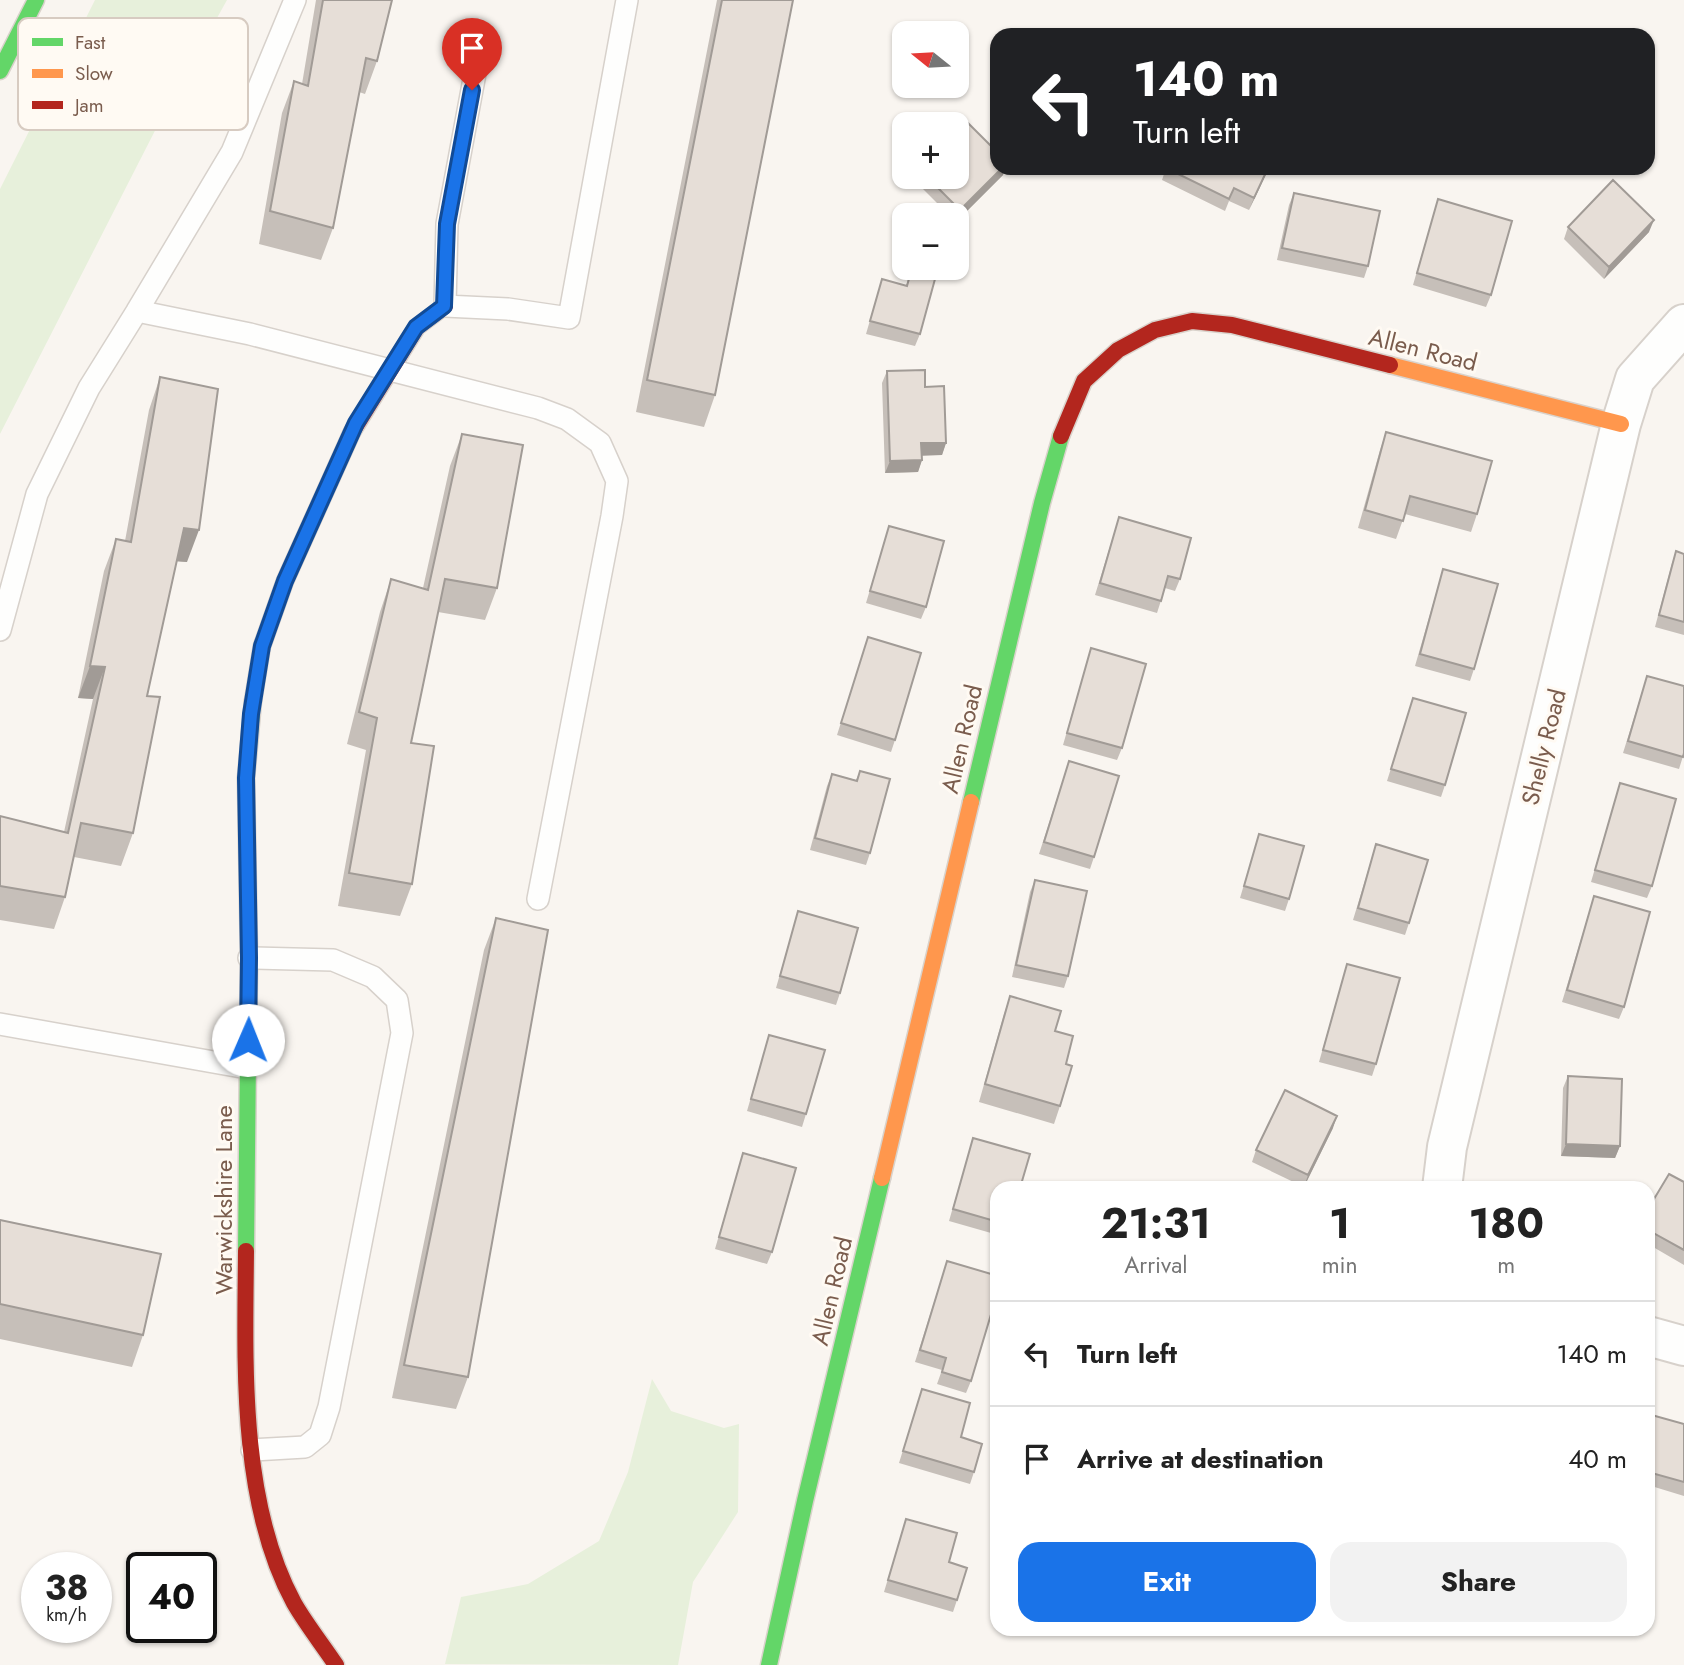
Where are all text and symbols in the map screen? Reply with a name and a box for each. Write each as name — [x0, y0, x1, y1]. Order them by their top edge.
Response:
legend — [18, 18, 248, 130]
pin — [442, 18, 502, 90]
north arrow — [892, 21, 970, 98]
map controls — [892, 21, 969, 280]
text: Fast — [75, 29, 106, 56]
icon: arrive — [453, 29, 491, 67]
text: 140 m — [1133, 44, 1279, 114]
icon: left — [1018, 56, 1109, 147]
text: Slow — [75, 60, 113, 87]
text: Jam — [72, 92, 104, 119]
text: Turn left — [1133, 109, 1240, 155]
button: + — [892, 112, 969, 189]
button: − — [892, 203, 969, 280]
street label: Allen Road — [1365, 319, 1481, 380]
street label: Allen Road — [932, 681, 991, 797]
street label: Shelly Road — [1512, 685, 1575, 809]
position arrow — [211, 1003, 285, 1077]
street label: Warwickshire Lane — [206, 1105, 241, 1295]
text: 21:31 — [1101, 1193, 1211, 1254]
text: 1 — [1329, 1193, 1350, 1254]
text: 180 — [1469, 1193, 1544, 1254]
street label: Allen Road — [802, 1233, 861, 1349]
text: Arrival — [1124, 1248, 1188, 1282]
text: min — [1322, 1248, 1358, 1282]
text: m — [1497, 1248, 1515, 1282]
icon: left — [1018, 1335, 1056, 1373]
text: Turn left — [1077, 1335, 1177, 1373]
text: 140 m — [1556, 1335, 1627, 1373]
icon: arrive — [1018, 1440, 1056, 1478]
text: Arrive at destination — [1077, 1440, 1324, 1478]
text: 40 m — [1568, 1440, 1627, 1478]
button: Exit — [1018, 1542, 1316, 1622]
button: Share — [1330, 1542, 1627, 1622]
speed limit sign: 40 — [126, 1552, 217, 1643]
text: 38 — [45, 1563, 88, 1613]
text: km/h — [46, 1602, 87, 1628]

